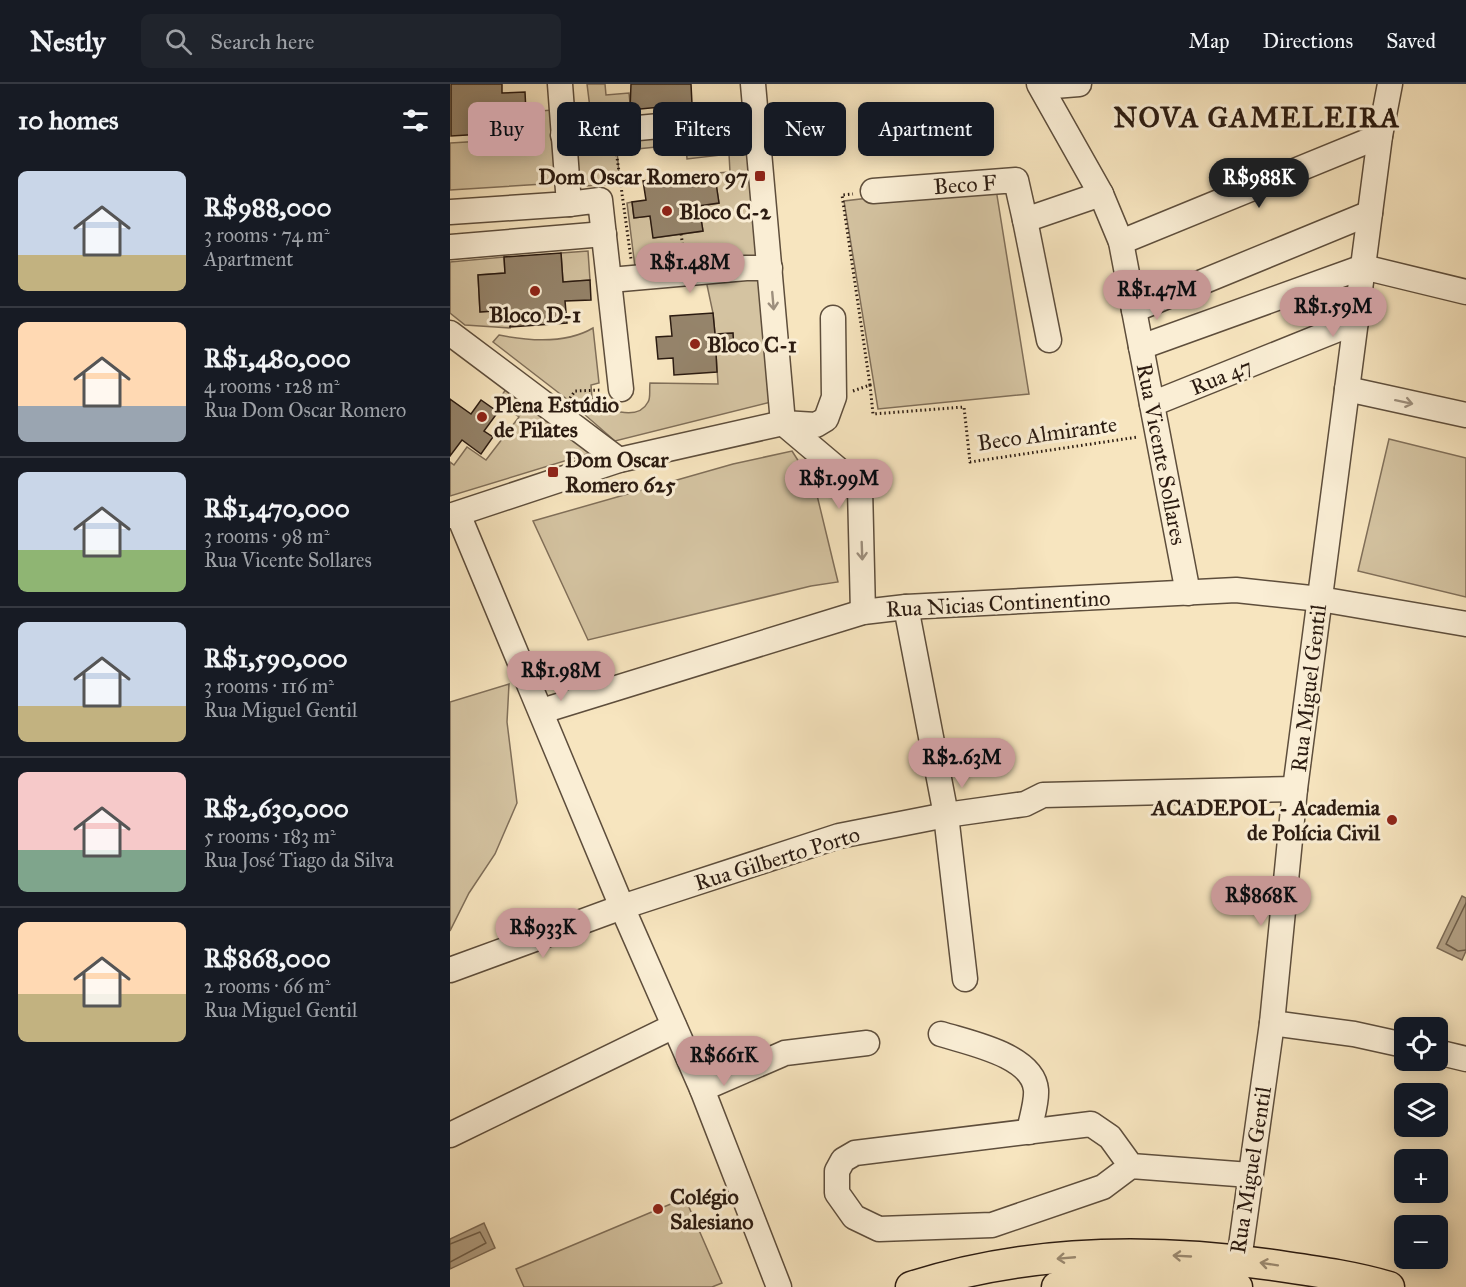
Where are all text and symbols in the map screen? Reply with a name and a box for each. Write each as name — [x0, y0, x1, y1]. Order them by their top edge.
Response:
search box — [141, 14, 561, 68]
text: Nestly — [30, 24, 105, 59]
icon: search — [162, 25, 195, 58]
text: Search here — [210, 28, 314, 55]
text: Map — [1189, 28, 1230, 54]
text: Directions — [1263, 28, 1353, 54]
text: Saved — [1386, 28, 1436, 54]
district label: NOVA GAMELEIRA — [1113, 100, 1401, 135]
chip: Buy — [468, 102, 545, 156]
chip: Rent — [557, 102, 641, 156]
chip: Filters — [653, 102, 752, 156]
chip: New — [764, 102, 846, 156]
chip: Apartment — [858, 102, 994, 156]
text: 10 homes — [18, 104, 119, 136]
icon: filters — [399, 104, 432, 137]
pin: R$988K — [1210, 158, 1308, 209]
place label: Dom Oscar Romero 97 — [538, 163, 748, 190]
text: R$988K — [1223, 165, 1295, 189]
marker: Dom Oscar Romero 97 — [753, 169, 767, 183]
street label: Beco F — [932, 169, 998, 200]
text: R$988,000 — [204, 191, 332, 223]
icon: home — [66, 195, 138, 267]
place label: Bloco C-2 — [679, 198, 772, 225]
marker: Bloco C-2 — [660, 204, 674, 218]
text: 3 rooms · 74 m² — [204, 223, 329, 247]
pin: R$1.48M — [635, 243, 745, 294]
text: Apartment — [204, 247, 293, 271]
text: R$1.48M — [650, 250, 730, 274]
pin: R$1.47M — [1102, 270, 1212, 321]
text: R$1.47M — [1117, 277, 1197, 301]
marker: Bloco D-1 — [528, 284, 542, 298]
pin: R$1.59M — [1278, 287, 1388, 338]
one-way arrow — [768, 291, 779, 310]
text: R$1.59M — [1294, 294, 1372, 318]
place label: Bloco D-1 — [489, 301, 581, 328]
place label: Bloco C-1 — [707, 331, 797, 358]
marker: Bloco C-1 — [688, 337, 702, 351]
text: R$1,480,000 — [204, 342, 351, 374]
icon: home — [66, 346, 138, 418]
street label: Rua 47 — [1186, 352, 1256, 401]
street label: Rua Vicente Sollares — [1131, 361, 1192, 547]
text: 4 rooms · 128 m² — [204, 374, 340, 398]
place label: Plena Estúdio de Pilates — [494, 391, 619, 443]
one-way arrow — [1395, 396, 1414, 408]
text: Rua Dom Oscar Romero — [204, 398, 406, 422]
marker: Plena Estúdio de Pilates — [475, 410, 489, 424]
street label: Beco Almirante — [976, 410, 1119, 457]
place label: Dom Oscar Romero 625 — [565, 446, 676, 498]
pin: R$1.99M — [784, 459, 894, 510]
marker: Dom Oscar Romero 625 — [546, 465, 560, 479]
text: R$1.99M — [799, 466, 879, 490]
text: R$1,470,000 — [204, 492, 350, 524]
icon: home — [66, 496, 138, 568]
text: 3 rooms · 98 m² — [204, 524, 329, 548]
one-way arrow — [856, 540, 867, 560]
text: Rua Vicente Sollares — [204, 548, 372, 572]
street label: Rua Nicias Continentino — [885, 584, 1111, 623]
street label: Rua Miguel Gentil — [1285, 603, 1332, 773]
text: R$1,590,000 — [204, 642, 348, 674]
icon: home — [66, 646, 138, 718]
pin: R$1.98M — [506, 651, 616, 702]
text: R$1.98M — [521, 658, 601, 682]
text: 3 rooms · 116 m² — [204, 674, 334, 698]
text: Rua Miguel Gentil — [204, 698, 357, 722]
pin: R$2.63M — [907, 738, 1017, 789]
text: R$2.63M — [922, 745, 1002, 769]
text: R$2,630,000 — [204, 792, 349, 824]
place label: ACADEPOL - Academia de Polícia Civil — [1150, 794, 1381, 846]
icon: home — [66, 796, 138, 868]
marker: ACADEPOL - Academia de Polícia Civil — [1385, 813, 1399, 827]
street label: Rua Gilberto Porto — [691, 820, 863, 896]
text: 5 rooms · 183 m² — [204, 824, 336, 848]
text: Rua José Tiago da Silva — [204, 848, 394, 872]
pin: R$868K — [1212, 876, 1310, 927]
text: R$868K — [1225, 883, 1297, 907]
pin: R$933K — [494, 908, 592, 959]
text: R$933K — [509, 915, 577, 939]
text: R$868,000 — [204, 942, 331, 974]
icon: home — [66, 946, 138, 1018]
text: 2 rooms · 66 m² — [204, 974, 330, 998]
text: Rua Miguel Gentil — [204, 998, 357, 1022]
map controls — [1394, 1017, 1448, 1269]
button: locate — [1394, 1017, 1448, 1071]
pin: R$661K — [675, 1036, 773, 1087]
text: R$661K — [690, 1043, 758, 1067]
button: layers — [1394, 1083, 1448, 1137]
street label: Rua Miguel Gentil — [1224, 1085, 1277, 1255]
button: + — [1394, 1149, 1448, 1203]
place label: Colégio Salesiano — [670, 1183, 754, 1235]
marker: Colégio Salesiano — [651, 1202, 665, 1216]
button: − — [1394, 1215, 1448, 1269]
one-way arrow — [1172, 1251, 1192, 1262]
one-way arrow — [1057, 1253, 1076, 1264]
one-way arrow — [1260, 1259, 1280, 1270]

